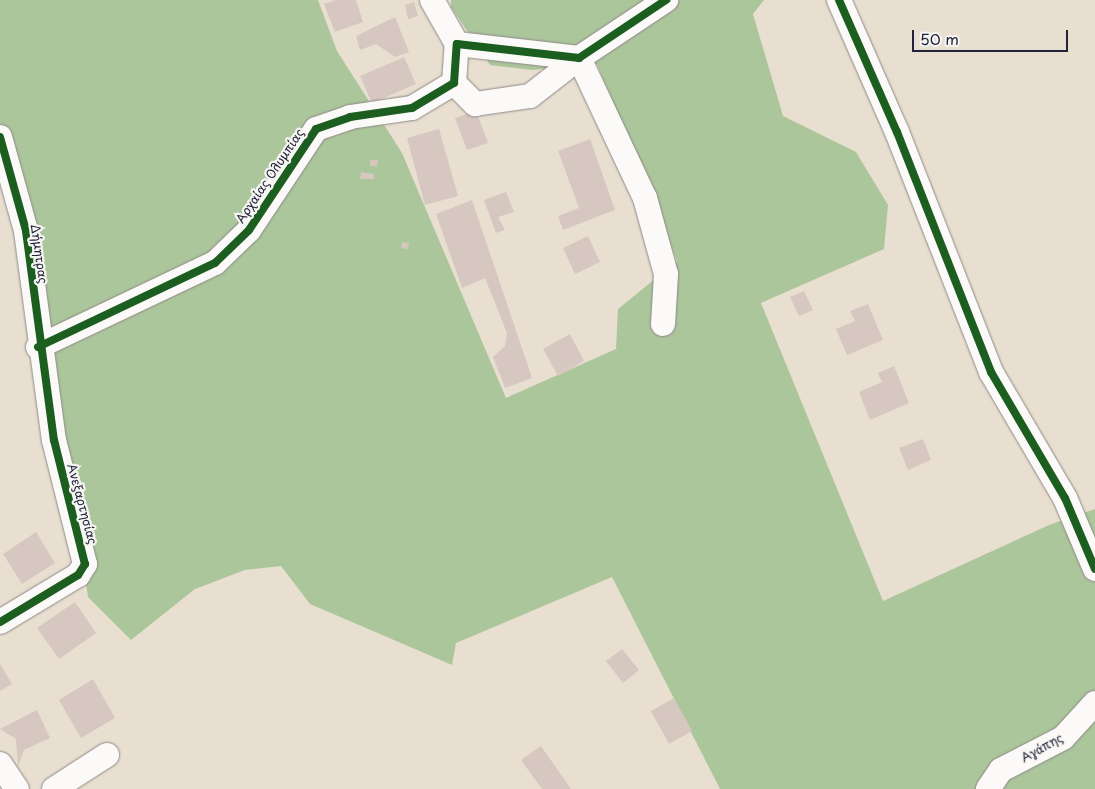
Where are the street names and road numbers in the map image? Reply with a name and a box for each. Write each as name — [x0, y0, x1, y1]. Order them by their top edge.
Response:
street label: Αρχαίας Ολυμπίας — [233, 126, 307, 226]
street label: Δήμητρας — [28, 224, 50, 284]
street label: Ανεξαρτησίας — [64, 462, 100, 546]
street label: Αγάπης — [1018, 731, 1066, 765]

